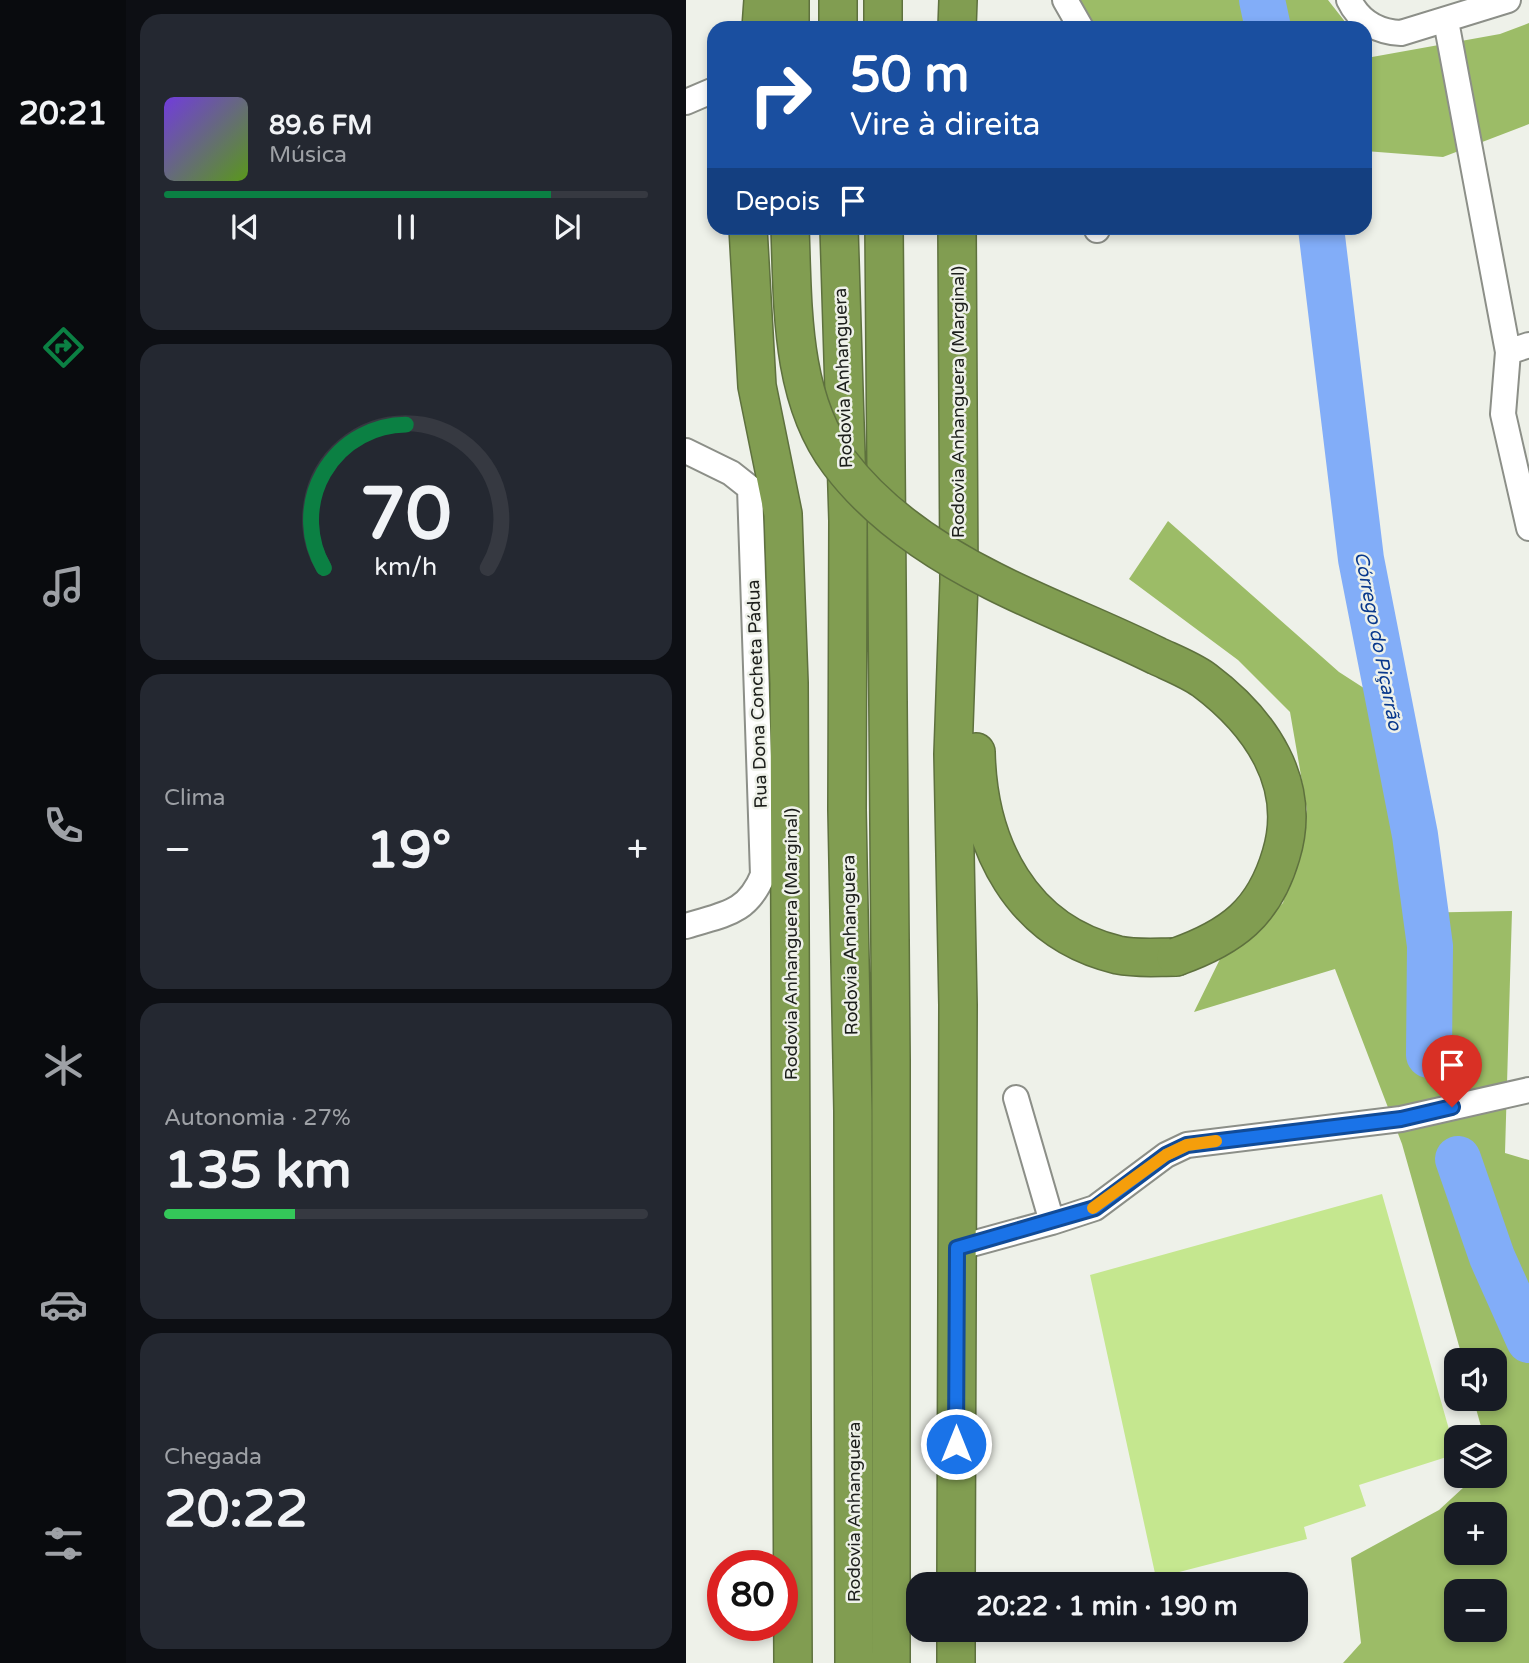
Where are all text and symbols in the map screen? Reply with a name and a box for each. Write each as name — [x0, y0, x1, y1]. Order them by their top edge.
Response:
text: 50 m — [850, 46, 969, 105]
icon: right — [735, 49, 826, 140]
text: 20:21 — [19, 95, 107, 133]
text: Vire à direita — [850, 106, 1041, 144]
text: 89.6 FM — [269, 110, 372, 141]
text: Música — [269, 141, 347, 169]
icon: arrive — [834, 182, 872, 220]
text: Depois — [735, 186, 820, 217]
icon: previous — [226, 208, 264, 246]
icon: pause — [387, 208, 425, 246]
icon: next — [548, 208, 586, 246]
street label: Rodovia Anhanguera (Marginal) — [947, 266, 969, 538]
street label: Rodovia Anhanguera — [829, 287, 857, 469]
icon: directions — [39, 323, 88, 372]
text: 70 — [360, 471, 452, 559]
water label: Córrego do Piçarrão — [1350, 550, 1406, 734]
text: km/h — [375, 551, 437, 581]
icon: music — [39, 562, 88, 611]
street label: Rua Dona Concheta Pádua — [742, 579, 772, 809]
text: Clima — [164, 784, 225, 812]
icon: phone — [39, 801, 88, 850]
street label: Rodovia Anhanguera (Marginal) — [780, 808, 802, 1080]
text: 19° — [366, 819, 451, 882]
text: − — [164, 827, 191, 873]
text: + — [627, 827, 648, 873]
street label: Rodovia Anhanguera — [837, 855, 863, 1035]
pin — [1422, 1035, 1482, 1107]
icon: climate — [39, 1041, 88, 1090]
icon: arrive — [1433, 1046, 1471, 1084]
text: Autonomia · 27% — [164, 1104, 351, 1132]
text: 135 km — [164, 1139, 352, 1202]
icon: car — [39, 1280, 88, 1329]
map controls — [1444, 1348, 1507, 1642]
button: sound — [1444, 1348, 1507, 1411]
position arrow — [919, 1407, 993, 1481]
street label: Rodovia Anhanguera — [843, 1422, 865, 1602]
button: layers — [1444, 1425, 1507, 1488]
text: Chegada — [164, 1443, 262, 1471]
text: 20:22 — [164, 1478, 308, 1541]
button: + — [1444, 1502, 1507, 1565]
icon: filters — [39, 1519, 88, 1568]
speed limit sign: 80 — [707, 1550, 798, 1641]
button: − — [1444, 1579, 1507, 1642]
text: 20:22 · 1 min · 190 m — [976, 1591, 1238, 1622]

